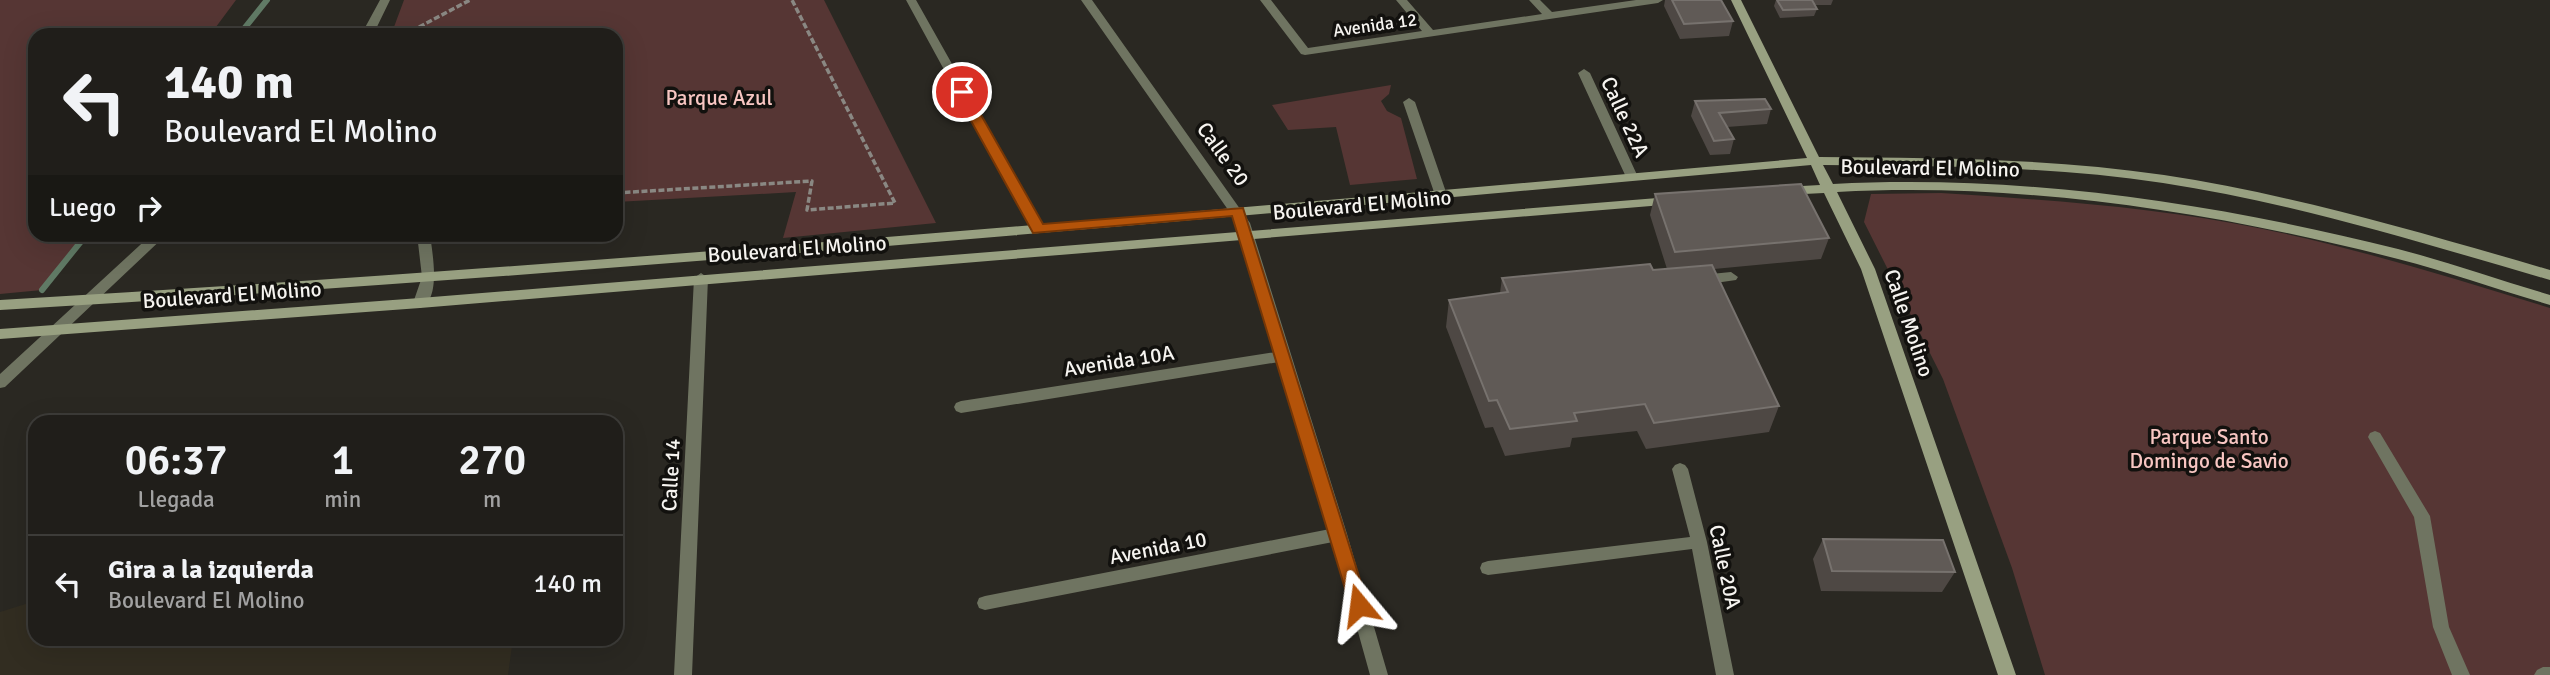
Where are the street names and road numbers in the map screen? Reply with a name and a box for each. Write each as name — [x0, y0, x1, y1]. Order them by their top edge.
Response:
street label: Avenida 12 — [1332, 8, 1418, 42]
street label: Calle 22A — [1595, 73, 1655, 161]
street label: Calle 20 — [1191, 117, 1255, 191]
street label: Boulevard El Molino — [1840, 153, 2020, 183]
street label: Boulevard El Molino — [1271, 184, 1453, 226]
street label: Boulevard El Molino — [707, 230, 887, 268]
street label: Calle Molino — [1878, 266, 1940, 380]
street label: Boulevard El Molino — [142, 276, 322, 314]
street label: Avenida 10A — [1062, 339, 1176, 383]
street label: Calle 14 — [656, 438, 686, 512]
street label: Calle 20A — [1703, 522, 1747, 612]
street label: Avenida 10 — [1107, 526, 1209, 570]

